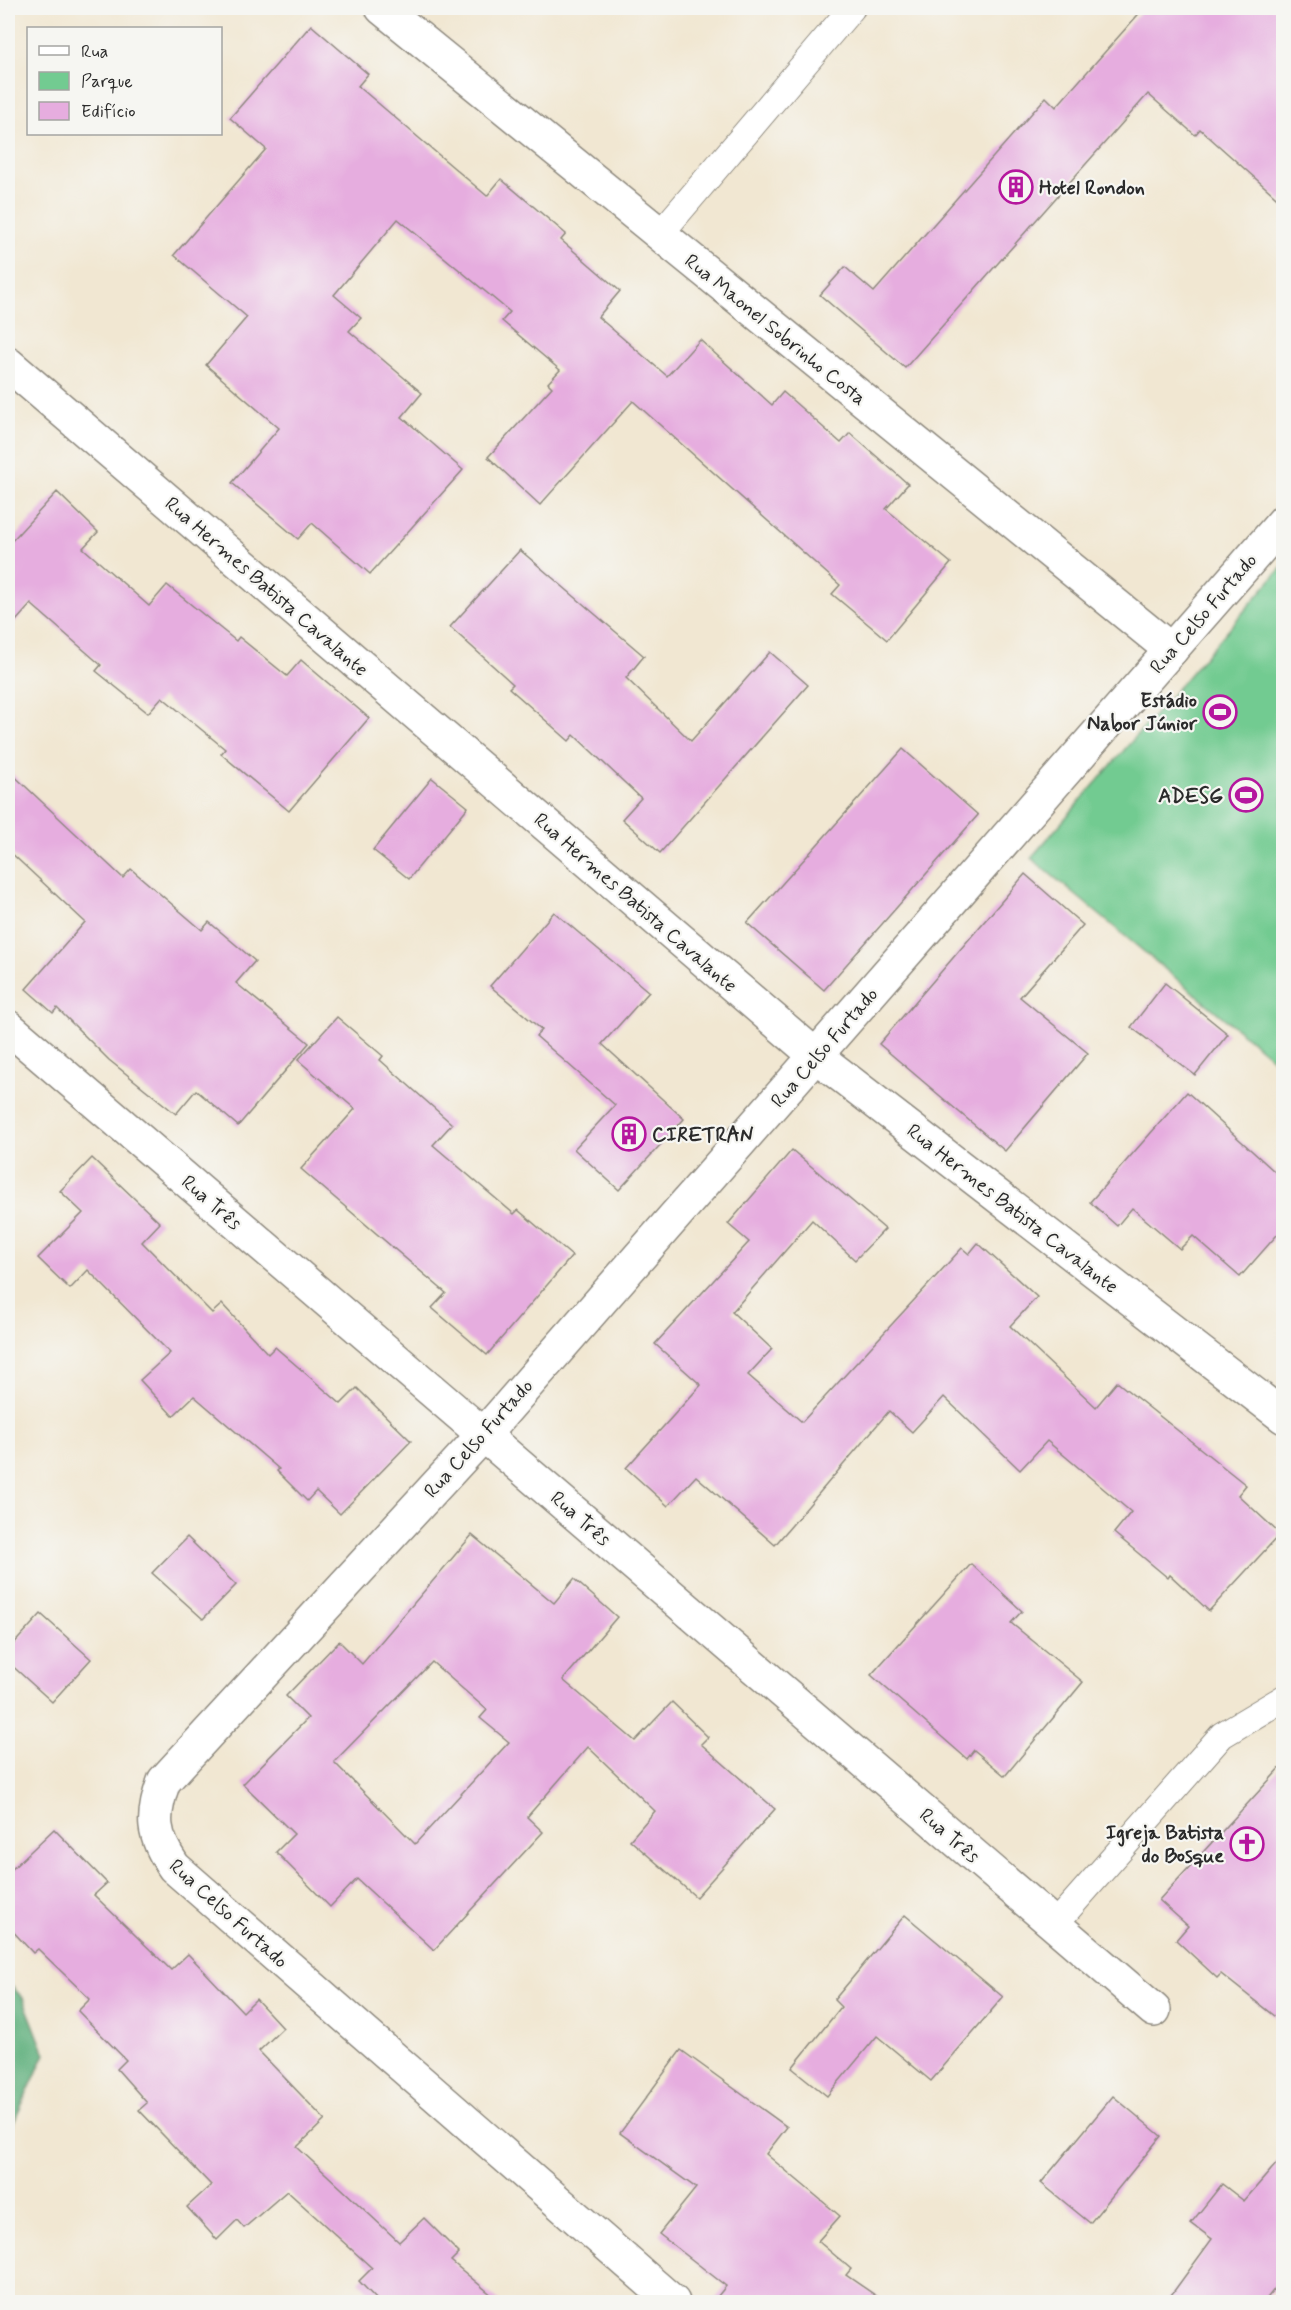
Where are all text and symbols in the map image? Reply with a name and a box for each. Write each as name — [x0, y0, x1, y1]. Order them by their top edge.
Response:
legend — [27, 27, 222, 135]
text: Rua — [81, 40, 108, 64]
text: Parque — [81, 70, 133, 94]
text: Edifício — [81, 100, 136, 124]
building icon: Hotel Rondon — [998, 169, 1034, 205]
place label: Hotel Rondon — [1039, 175, 1145, 202]
street label: Rua Maonel Sobrinho Costa — [678, 248, 872, 412]
street label: Rua Hermes Batista Cavalante — [158, 491, 374, 683]
street label: Rua Celso Furtado — [1144, 548, 1264, 680]
place label: Estádio Nabor Júnior — [1087, 688, 1198, 738]
sports icon: Estádio Nabor Júnior — [1202, 694, 1238, 730]
sports icon: ADESG — [1228, 777, 1264, 813]
place label: ADESG — [1158, 783, 1223, 810]
street label: Rua Hermes Batista Cavalante — [527, 807, 743, 999]
street label: Rua Celso Furtado — [765, 982, 885, 1114]
building icon: CIRETRAN — [611, 1116, 647, 1152]
street label: Rua Hermes Batista Cavalante — [901, 1118, 1124, 1300]
place label: CIRETRAN — [652, 1122, 754, 1149]
street label: Rua Três — [175, 1169, 247, 1237]
street label: Rua Celso Furtado — [418, 1374, 540, 1504]
street label: Rua Três — [544, 1485, 616, 1553]
street label: Rua Três — [913, 1802, 985, 1870]
place label: Igreja Batista do Bosque — [1106, 1820, 1224, 1870]
church icon: Igreja Batista do Bosque — [1229, 1826, 1265, 1862]
street label: Rua Celso Furtado — [163, 1853, 293, 1975]

